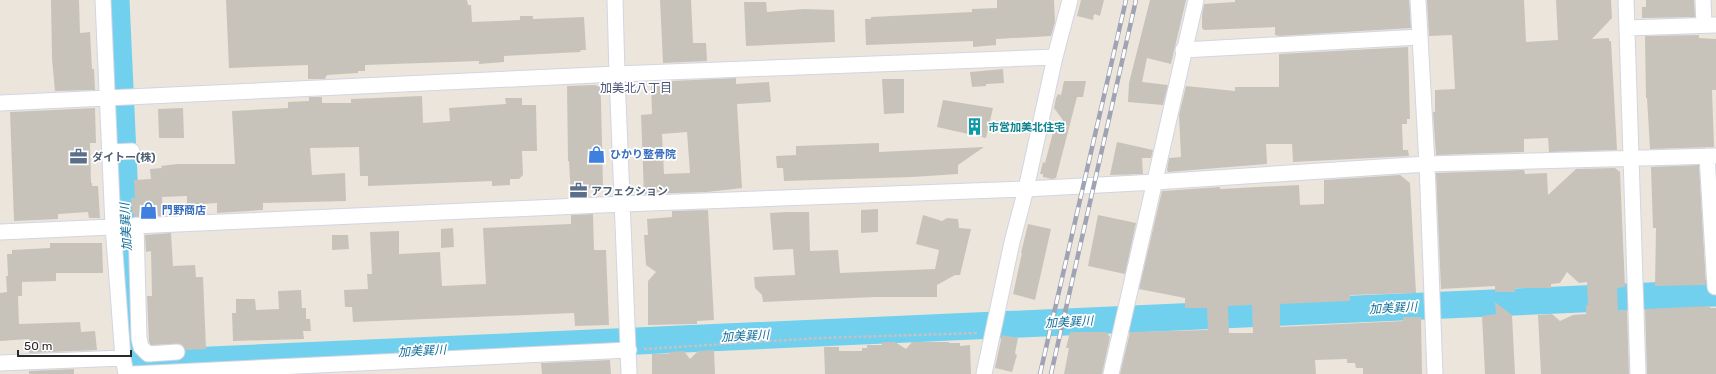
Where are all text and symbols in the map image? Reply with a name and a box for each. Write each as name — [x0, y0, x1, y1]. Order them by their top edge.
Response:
district label: 加美北八丁目 — [600, 81, 672, 95]
building icon: 市営加美北住宅 — [965, 117, 985, 137]
place label: 市営加美北住宅 — [988, 121, 1065, 134]
shop icon: ひかり整骨院 — [587, 144, 607, 164]
office icon: ダイトー(株) — [69, 147, 89, 167]
place label: ひかり整骨院 — [610, 148, 676, 161]
place label: ダイトー(株) — [92, 151, 155, 164]
office icon: アフェクション — [568, 181, 588, 201]
place label: アフェクション — [591, 185, 668, 198]
shop icon: 門野商店 — [139, 200, 159, 220]
water label: 加美巽川 — [118, 201, 134, 251]
place label: 門野商店 — [162, 204, 206, 217]
water label: 加美巽川 — [1369, 300, 1419, 316]
water label: 加美巽川 — [1045, 314, 1095, 330]
water label: 加美巽川 — [721, 328, 771, 344]
scale bar — [18, 332, 131, 358]
text: 50 m — [24, 339, 52, 353]
water label: 加美巽川 — [398, 343, 448, 359]

